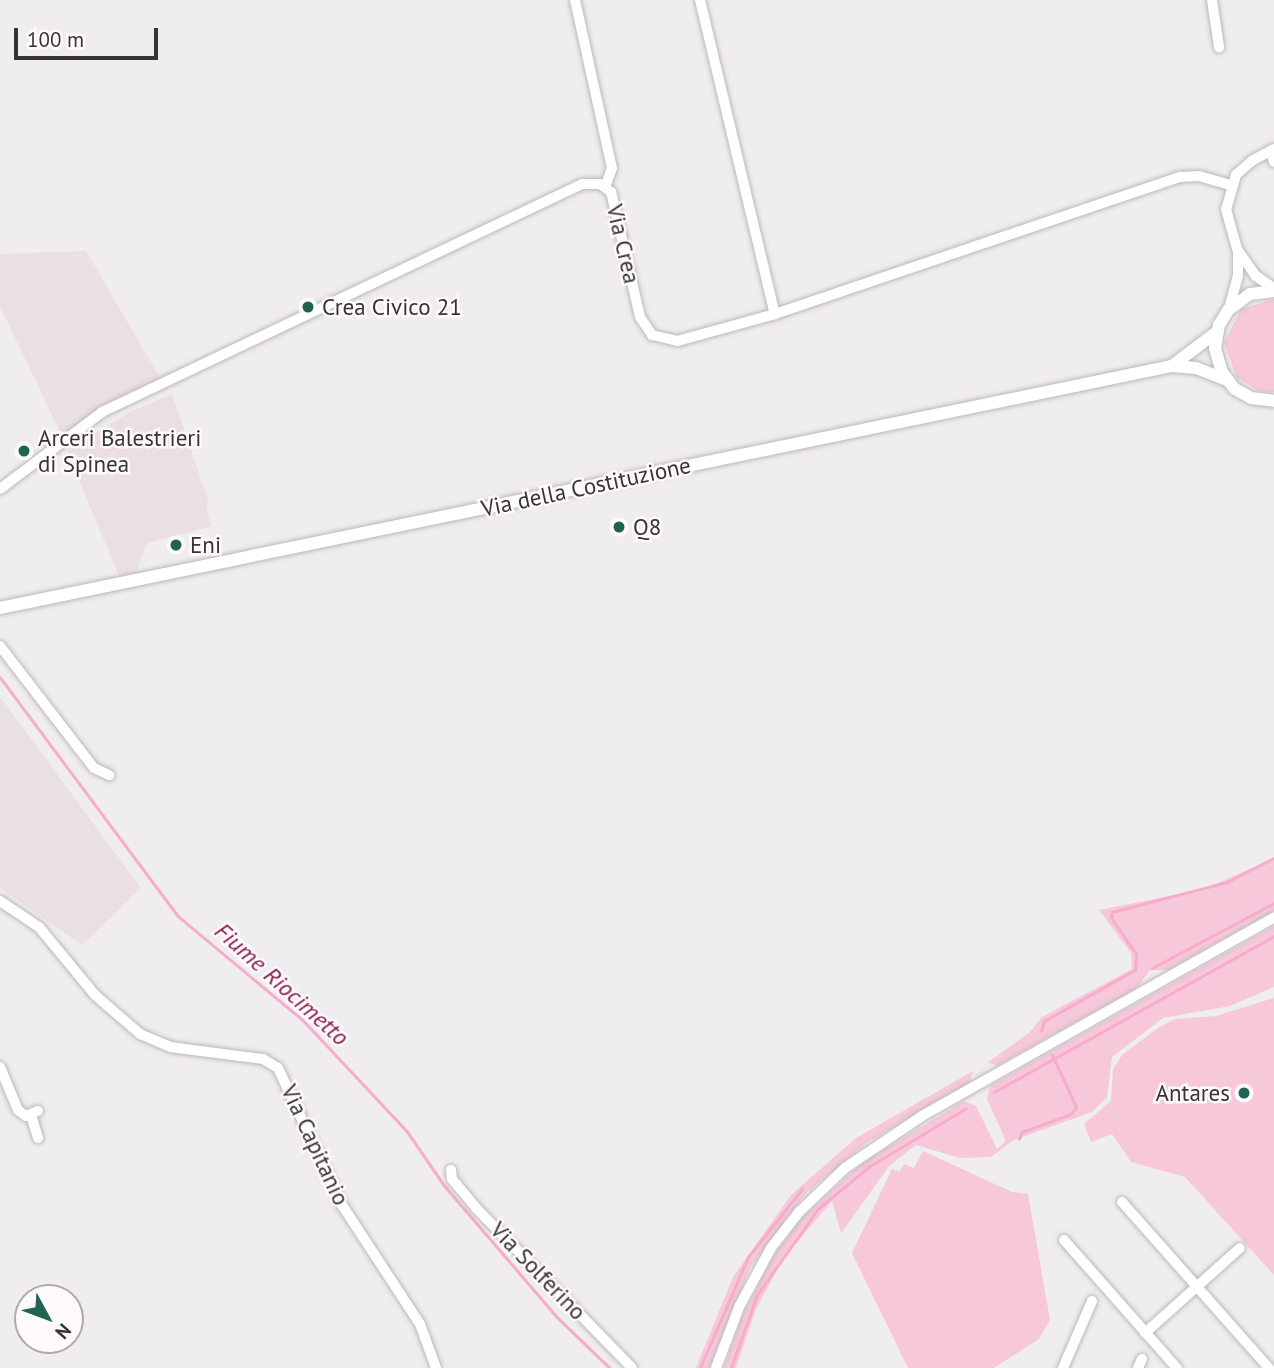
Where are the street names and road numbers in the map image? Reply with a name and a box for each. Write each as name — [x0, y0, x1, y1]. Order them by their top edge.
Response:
street label: Via Crea — [601, 202, 645, 286]
street label: Via della Costituzione — [479, 451, 693, 523]
street label: Via Capitanio — [275, 1080, 355, 1210]
street label: Via Solferino — [484, 1216, 592, 1326]

